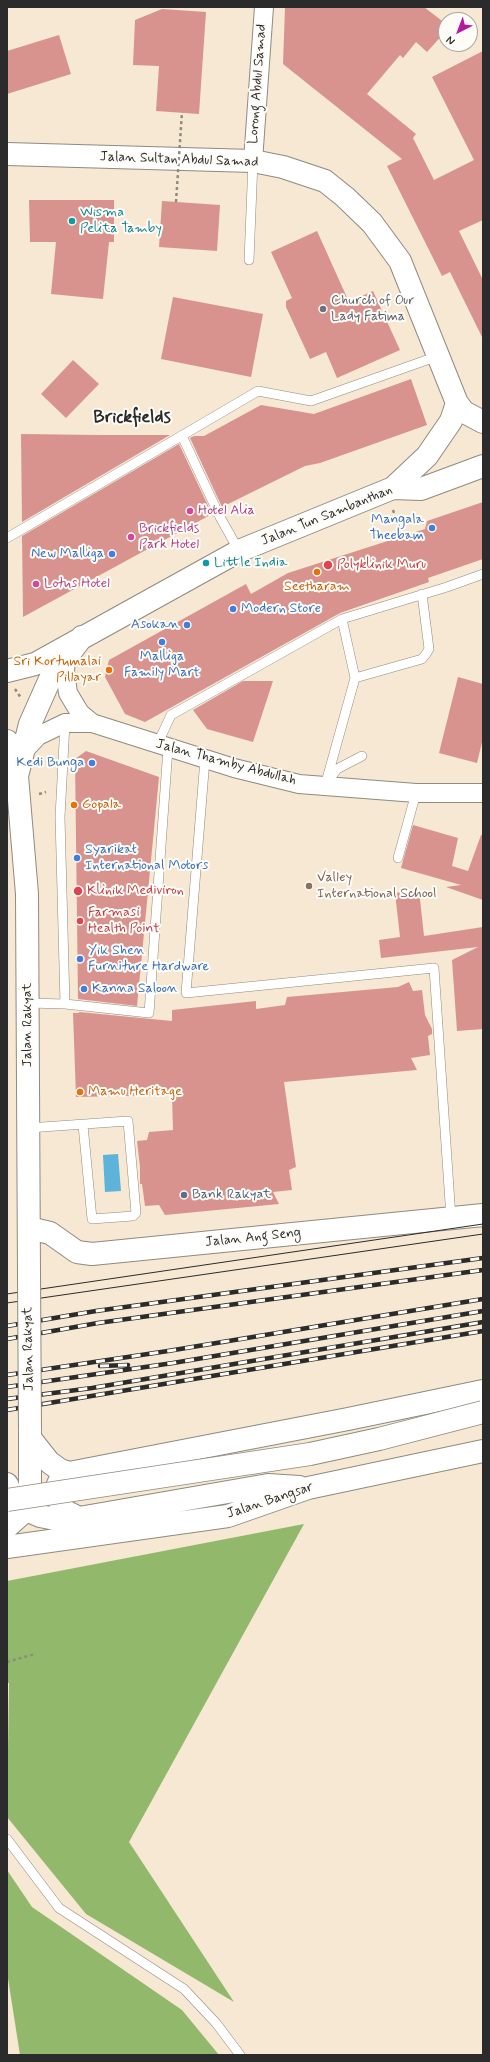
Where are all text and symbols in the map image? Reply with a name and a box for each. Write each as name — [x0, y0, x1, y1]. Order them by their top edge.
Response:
north arrow — [438, 12, 478, 52]
street label: Lorong Abdul Samad — [245, 23, 271, 145]
text: N — [443, 33, 458, 48]
street label: Jalan Sultan Abdul Samad — [99, 149, 259, 171]
place label: Wisma Pelita Tamby — [80, 205, 162, 238]
marker: Wisma Pelita Tamby — [67, 216, 77, 226]
place label: Church of Our Lady Fatima — [331, 293, 414, 326]
marker: Church of Our Lady Fatima — [318, 304, 328, 314]
district label: Brickfields — [93, 407, 171, 429]
street label: Jalan Tun Sambanthan — [259, 482, 395, 550]
place label: Hotel Alia — [198, 503, 255, 519]
marker: Hotel Alia — [185, 506, 195, 516]
place label: Mangala Theebam — [369, 512, 424, 544]
place label: Brickfields Park Hotel — [139, 521, 199, 554]
marker: Mangala Theebam — [427, 523, 437, 533]
marker: Brickfields Park Hotel — [126, 532, 136, 542]
place label: New Malliga — [31, 546, 104, 562]
marker: New Malliga — [107, 549, 117, 559]
place label: Little India — [214, 555, 287, 571]
place label: Polyklinik Muru — [337, 557, 426, 573]
marker: Little India — [201, 558, 211, 568]
marker: Polyklinik Muru — [322, 559, 334, 571]
marker: Seetharam — [312, 567, 322, 577]
place label: Lotus Hotel — [44, 576, 110, 592]
marker: Lotus Hotel — [31, 579, 41, 589]
place label: Seetharam — [284, 579, 350, 595]
place label: Modern Store — [241, 601, 321, 617]
marker: Modern Store — [228, 604, 238, 614]
place label: Asokan — [131, 617, 179, 633]
marker: Asokan — [182, 620, 192, 630]
marker: Malliga Family Mart — [157, 637, 167, 647]
place label: Malliga Family Mart — [124, 649, 200, 682]
place label: Sri Kortumalai Pillayar — [14, 654, 101, 686]
marker: Sri Kortumalai Pillayar — [104, 665, 114, 675]
street label: Jalan Thamby Abdullah — [154, 736, 298, 790]
place label: Kedi Bunga — [16, 755, 84, 771]
marker: Kedi Bunga — [87, 758, 97, 768]
place label: Gopala — [82, 797, 121, 813]
marker: Gopala — [69, 800, 79, 810]
place label: Syarikat International Motors — [85, 842, 208, 874]
marker: Syarikat International Motors — [72, 853, 82, 863]
place label: Valley International School — [317, 870, 436, 902]
marker: Valley International School — [304, 881, 314, 891]
place label: Klinik Mediviron — [87, 883, 184, 899]
marker: Klinik Mediviron — [72, 885, 84, 897]
place label: Farmasi Health Point — [88, 905, 160, 938]
marker: Farmasi Health Point — [75, 916, 85, 926]
place label: Yik Shen Furniture Hardware — [88, 943, 209, 976]
marker: Yik Shen Furniture Hardware — [75, 954, 85, 964]
place label: Kanna Saloon — [92, 981, 178, 997]
street label: Jalan Rakyat — [20, 983, 36, 1067]
marker: Kanna Saloon — [79, 984, 89, 994]
place label: Mamu Heritage — [88, 1084, 182, 1100]
marker: Mamu Heritage — [75, 1087, 85, 1097]
place label: Bank Rakyat — [192, 1187, 271, 1203]
marker: Bank Rakyat — [179, 1190, 189, 1200]
street label: Jalan Ang Seng — [204, 1225, 302, 1251]
street label: Jalan Rakyat — [20, 1307, 38, 1391]
street label: Jalan Bangsar — [225, 1479, 315, 1523]

